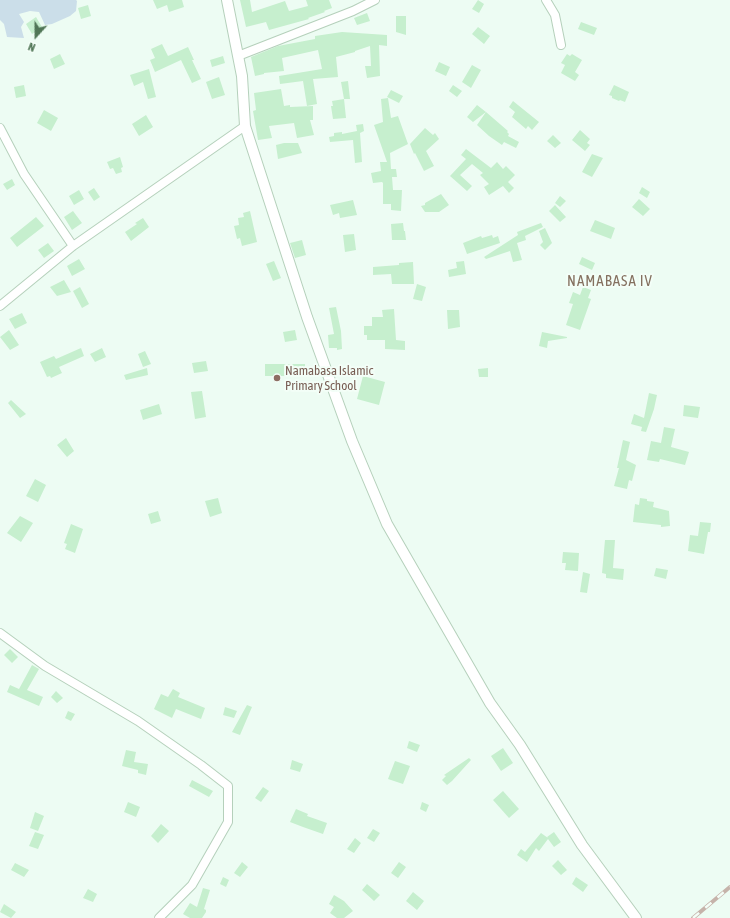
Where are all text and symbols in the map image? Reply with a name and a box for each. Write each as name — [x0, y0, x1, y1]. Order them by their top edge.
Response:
north arrow — [16, 16, 56, 56]
text: N — [27, 40, 37, 54]
district label: NAMABASA IV — [567, 272, 653, 290]
place label: Namabasa Islamic Primary School — [285, 363, 373, 394]
marker: Namabasa Islamic Primary School — [272, 373, 282, 383]

